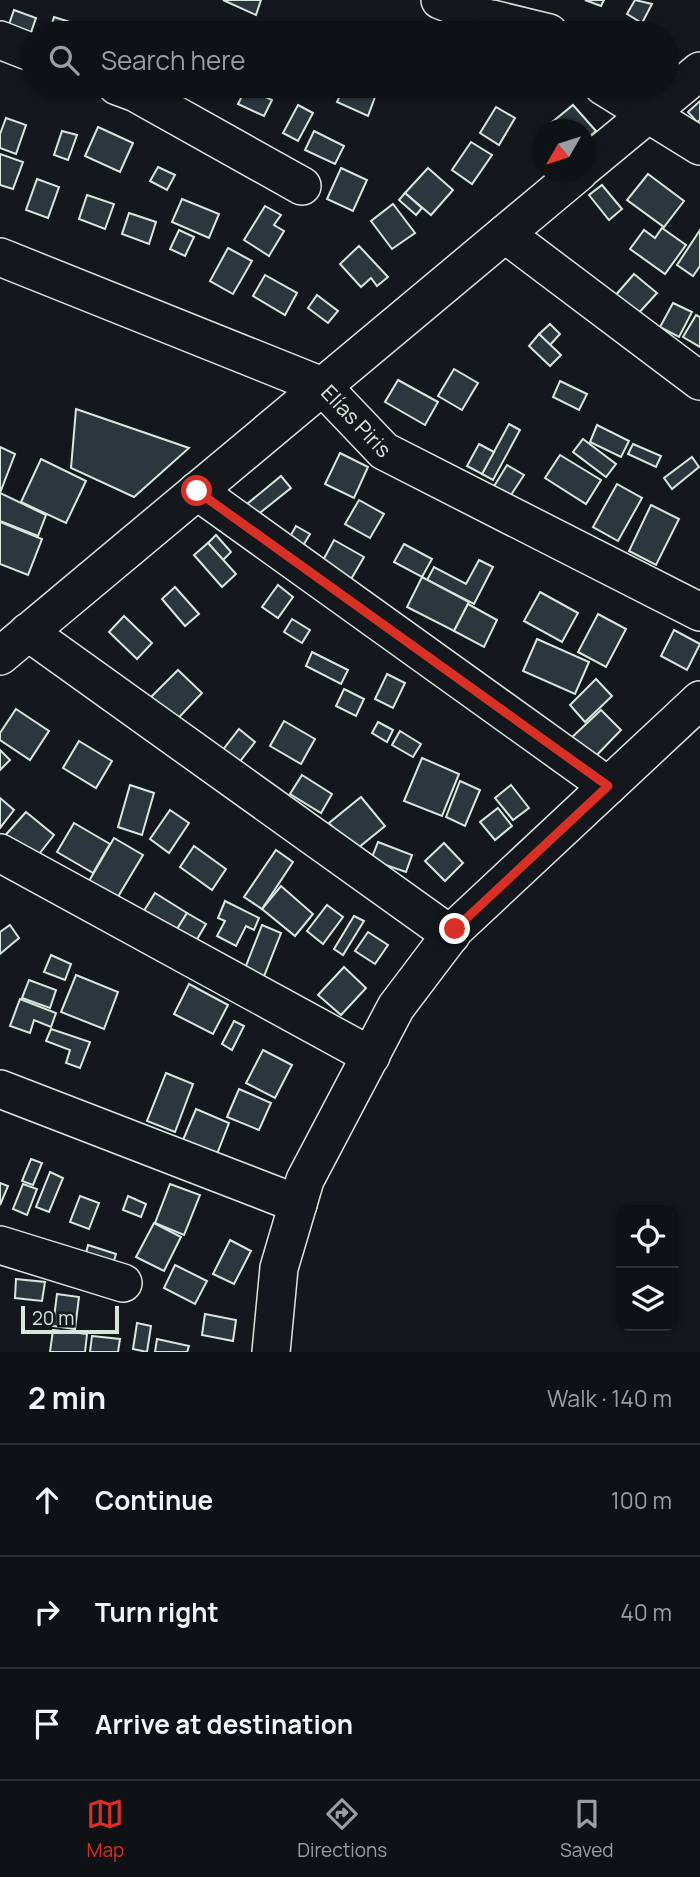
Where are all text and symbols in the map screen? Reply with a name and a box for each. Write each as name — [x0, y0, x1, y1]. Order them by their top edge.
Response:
search box — [21, 21, 679, 98]
icon: search — [45, 41, 83, 79]
text: Search here — [101, 42, 246, 78]
north arrow — [532, 119, 595, 182]
street label: Elías Piris — [316, 379, 398, 463]
route start — [181, 475, 212, 506]
route end — [439, 913, 470, 944]
map controls — [616, 1205, 679, 1331]
button: locate — [616, 1205, 679, 1268]
button: layers — [616, 1268, 679, 1331]
scale bar — [21, 1303, 119, 1335]
text: 20 m — [32, 1305, 74, 1331]
text: 2 min — [28, 1377, 106, 1418]
text: Walk · 140 m — [547, 1382, 672, 1414]
icon: ahead — [28, 1481, 66, 1519]
text: Continue — [95, 1482, 213, 1518]
text: 100 m — [611, 1484, 672, 1516]
icon: right — [28, 1593, 66, 1631]
text: Turn right — [95, 1594, 219, 1630]
text: 40 m — [620, 1596, 672, 1628]
icon: arrive — [28, 1705, 66, 1743]
text: Arrive at destination — [95, 1706, 353, 1742]
tab: Map — [86, 1795, 124, 1863]
tab: Directions — [297, 1795, 387, 1863]
tab: Saved — [560, 1795, 614, 1863]

